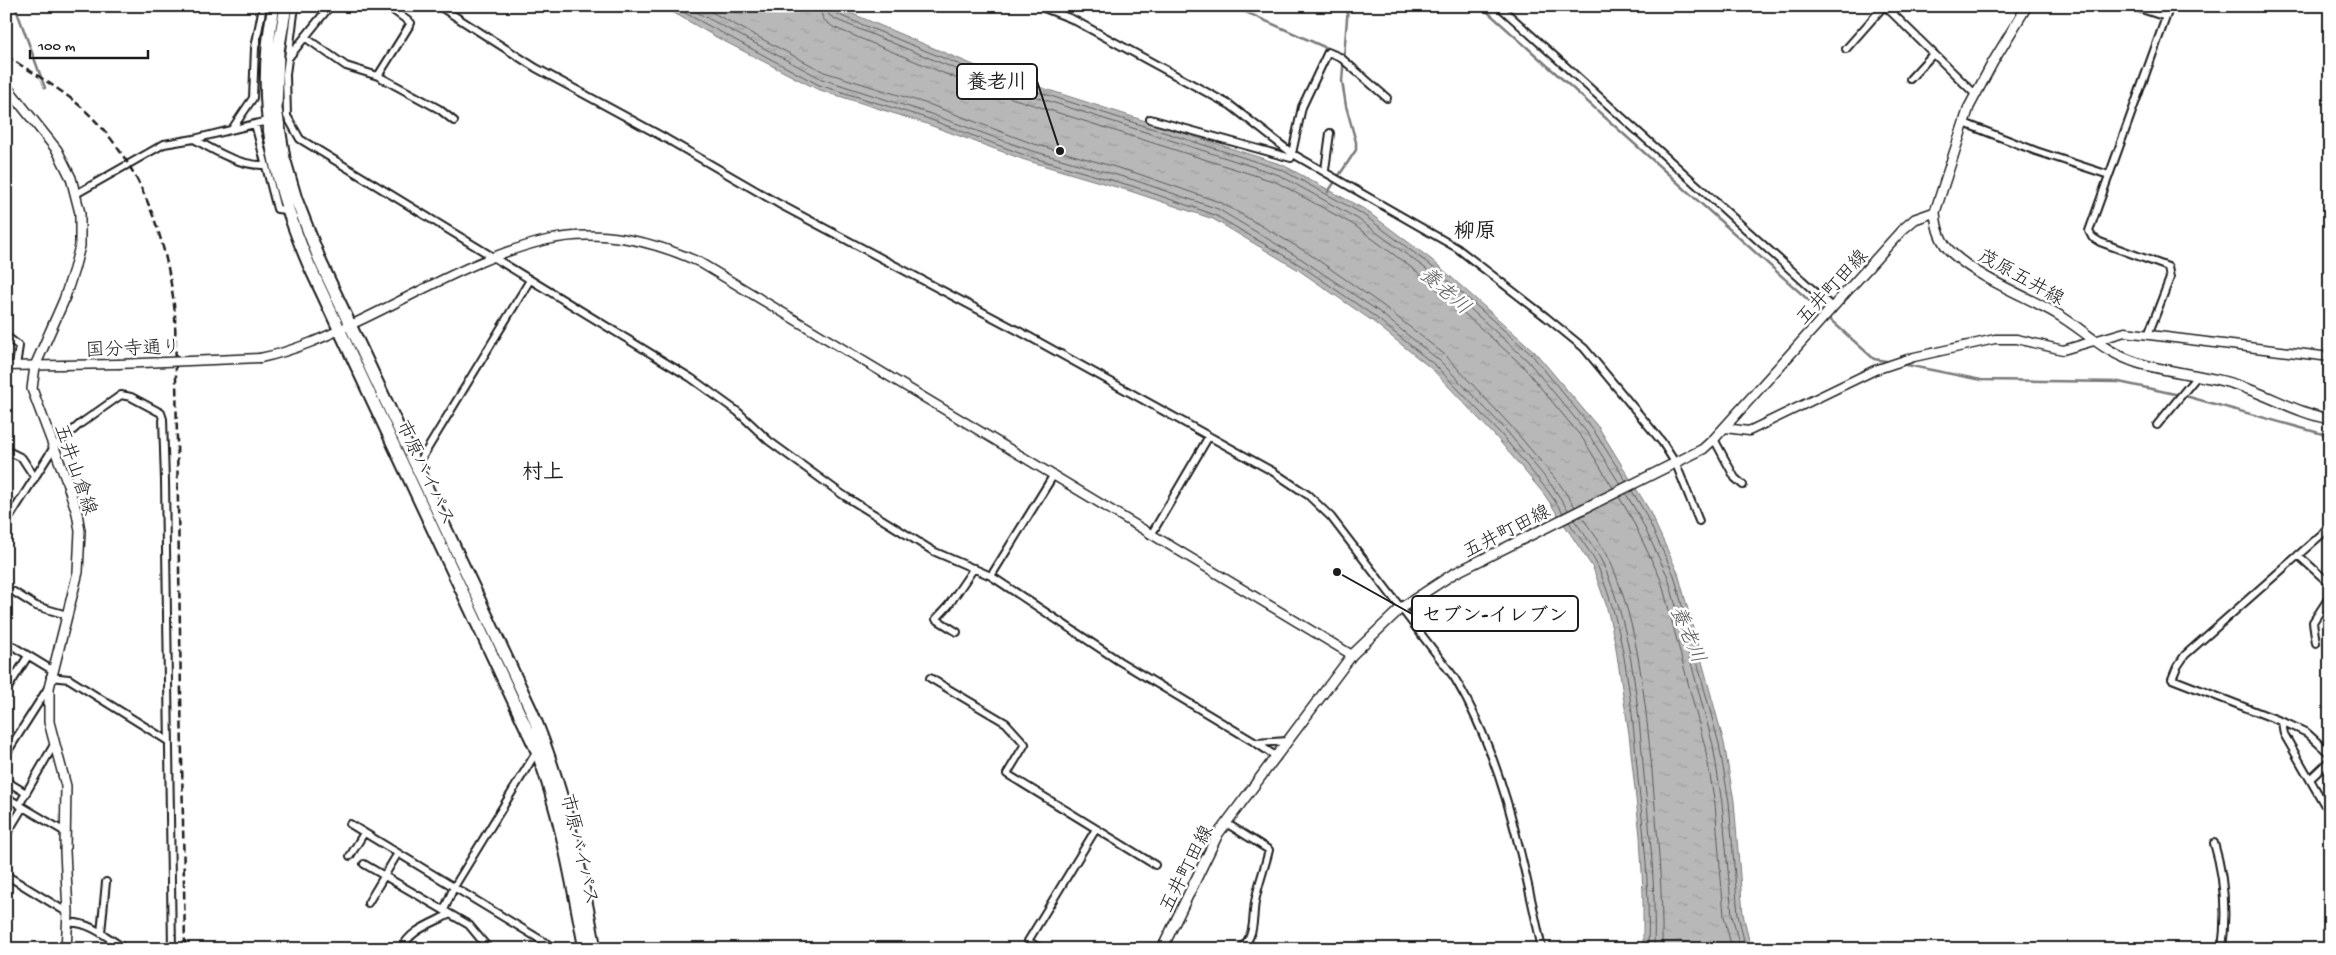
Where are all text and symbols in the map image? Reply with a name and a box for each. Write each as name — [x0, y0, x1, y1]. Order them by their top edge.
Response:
scale bar — [30, 28, 148, 60]
text: 100 m — [37, 38, 76, 56]
callout: 養老川 — [957, 64, 1037, 99]
text: 養老川 — [967, 71, 1027, 96]
district label: 柳原 — [1454, 220, 1496, 246]
street label: 五井町田線 — [1792, 245, 1874, 331]
street label: 茂原五井線 — [1973, 245, 2068, 312]
water label: 養老川 — [1414, 263, 1475, 321]
street label: 国分寺通り — [85, 336, 181, 364]
street label: 市原バイパス — [389, 417, 459, 530]
street label: 五井山倉線 — [47, 421, 101, 519]
district label: 村上 — [522, 461, 564, 487]
street label: 五井町田線 — [1460, 500, 1555, 565]
callout: セブン-イレブン — [1412, 596, 1578, 631]
water label: 養老川 — [1663, 602, 1710, 667]
text: セブン-イレブン — [1422, 605, 1568, 629]
street label: 市原バイパス — [554, 792, 603, 908]
street label: 五井町田線 — [1155, 822, 1220, 917]

